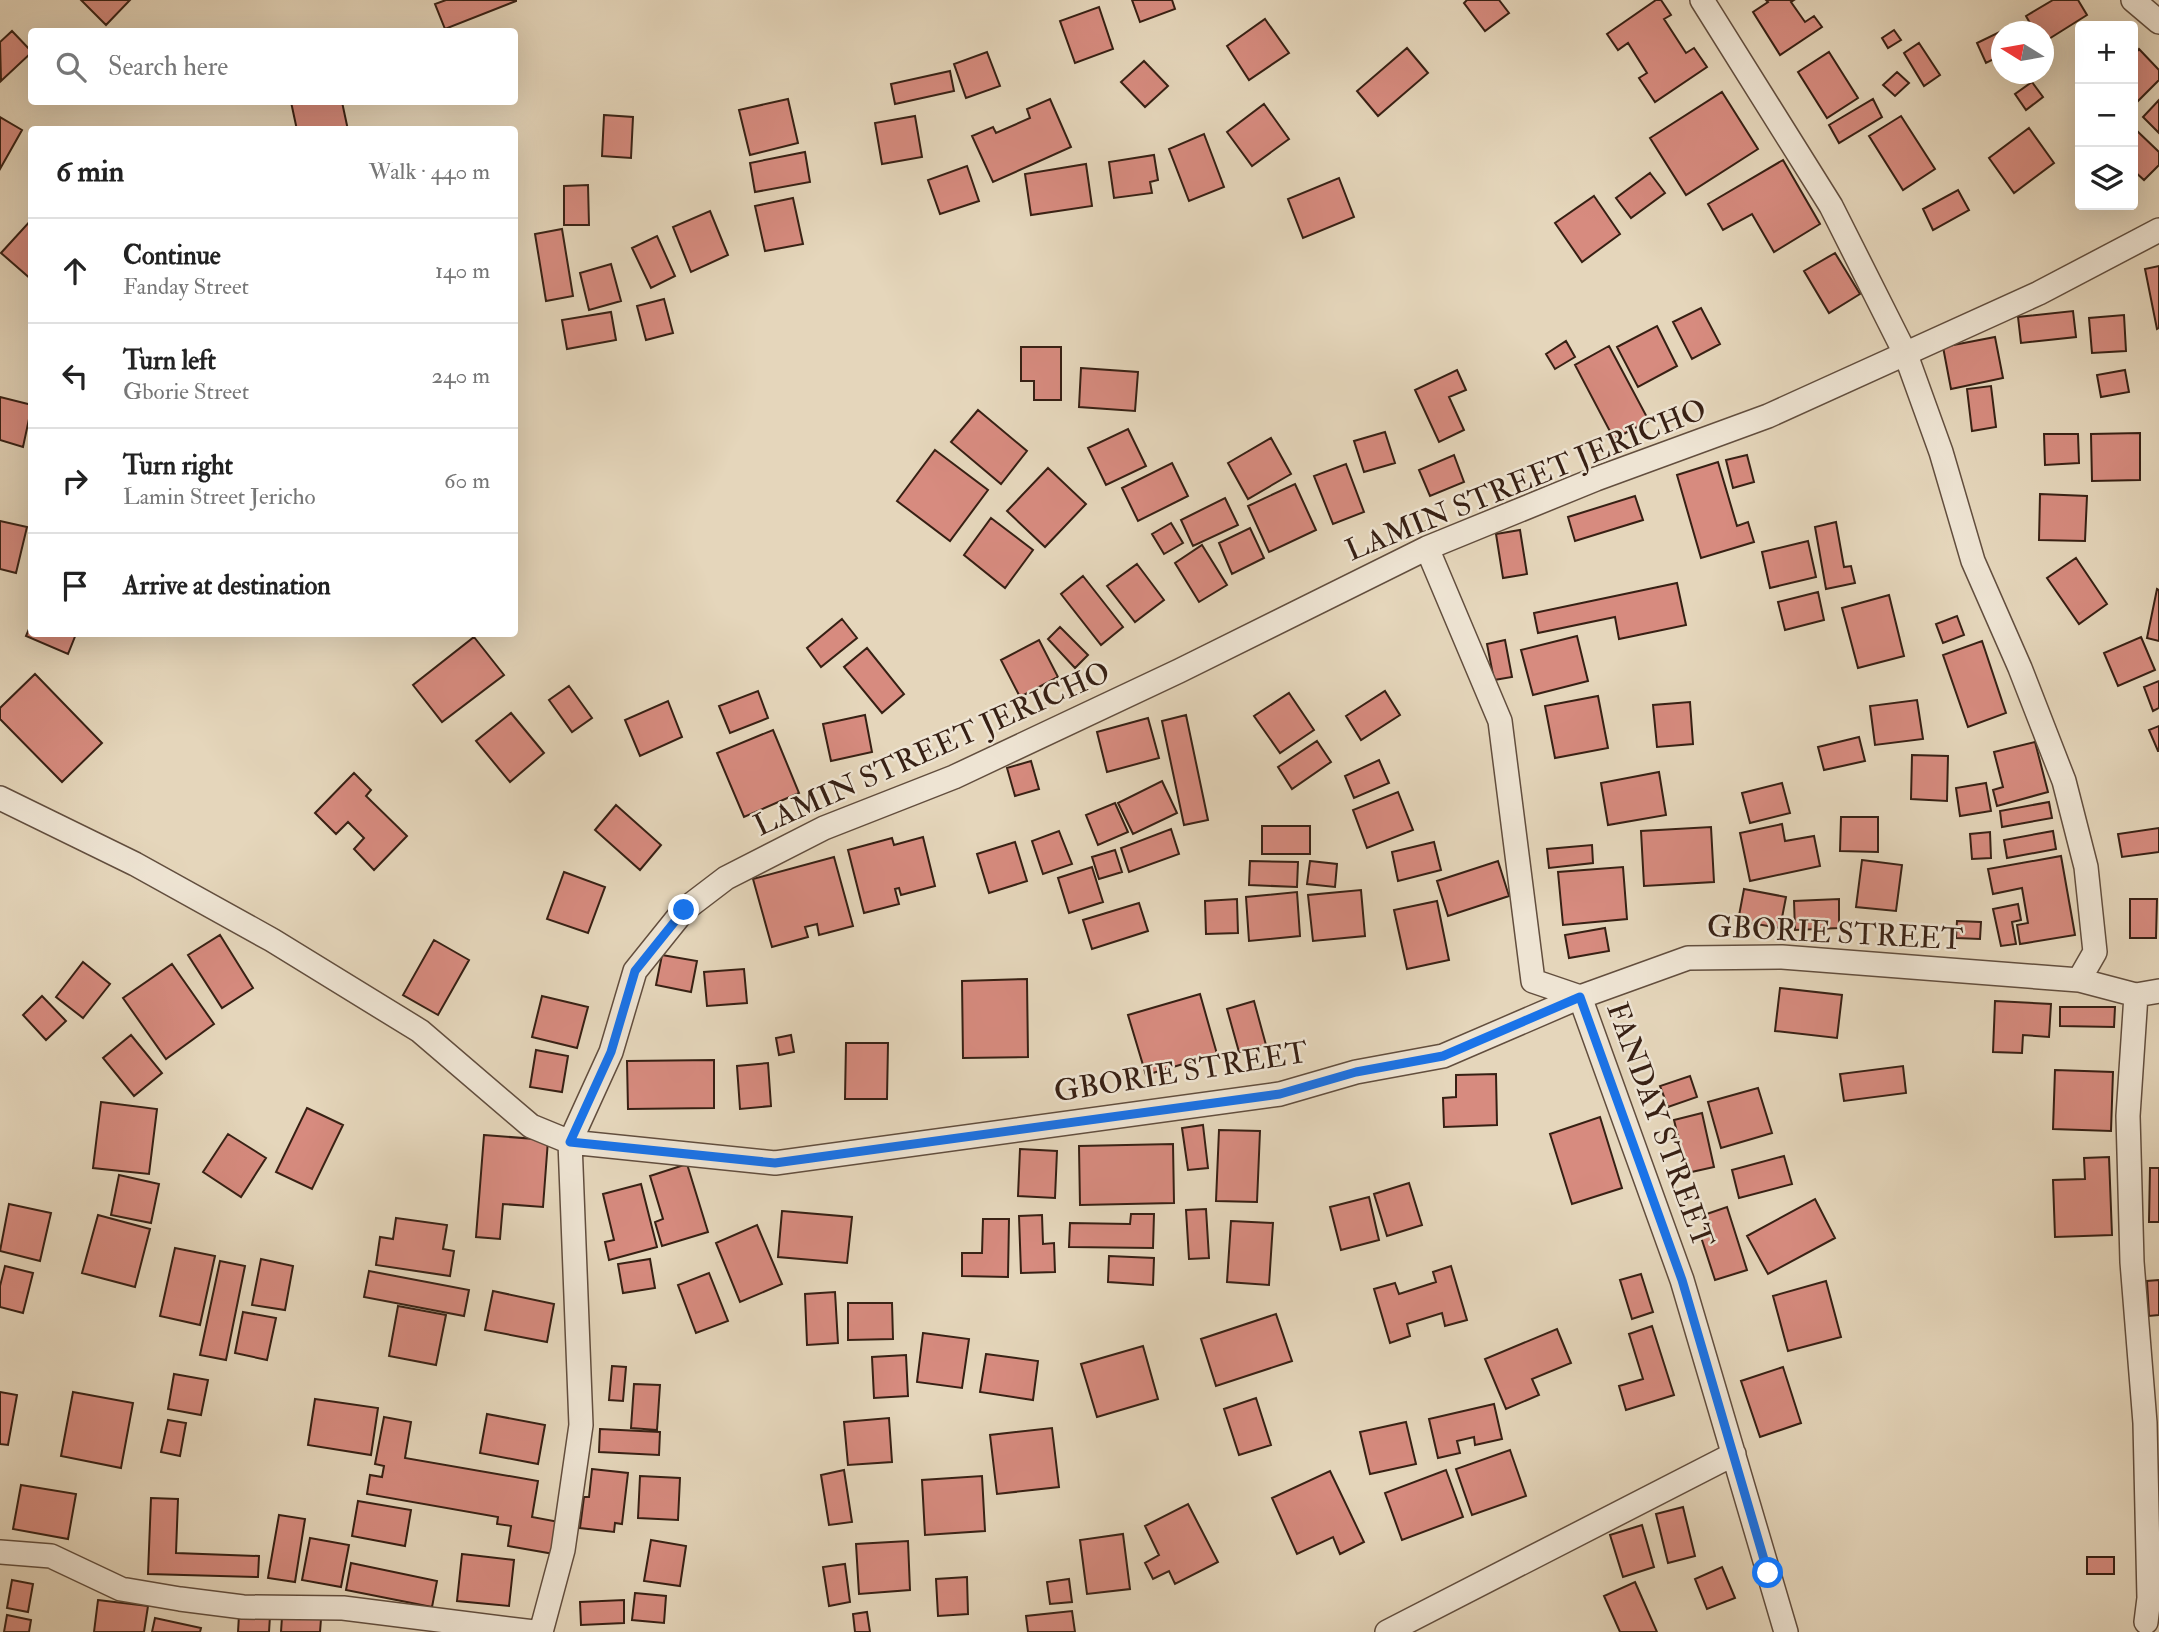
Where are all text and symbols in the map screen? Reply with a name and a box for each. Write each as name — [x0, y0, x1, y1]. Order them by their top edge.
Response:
north arrow — [1991, 21, 2054, 84]
map controls — [2075, 21, 2138, 210]
button: + — [2075, 21, 2138, 84]
search box — [28, 28, 518, 105]
icon: search — [52, 48, 90, 86]
text: Search here — [108, 51, 228, 83]
button: − — [2075, 84, 2138, 147]
button: layers — [2075, 147, 2138, 210]
text: 6 min — [56, 153, 124, 190]
text: Walk · 440 m — [369, 157, 490, 186]
text: Continue — [123, 240, 221, 272]
icon: ahead — [56, 252, 94, 290]
text: 140 m — [435, 256, 490, 285]
text: Fanday Street — [123, 272, 249, 301]
text: Turn left — [123, 345, 216, 377]
icon: left — [56, 357, 94, 395]
text: 240 m — [431, 361, 490, 390]
text: Gborie Street — [123, 377, 249, 406]
street label: LAMIN STREET JERICHO — [1340, 391, 1712, 569]
text: Turn right — [123, 450, 233, 482]
icon: right — [56, 462, 94, 500]
text: 60 m — [444, 466, 490, 495]
text: Lamin Street Jericho — [123, 482, 316, 511]
icon: arrive — [56, 567, 94, 605]
text: Arrive at destination — [123, 570, 331, 602]
street label: LAMIN STREET JERICHO — [748, 654, 1116, 844]
route end — [668, 894, 699, 925]
street label: GBORIE STREET — [1706, 908, 1964, 958]
street label: FANDAY STREET — [1598, 997, 1722, 1253]
street label: GBORIE STREET — [1051, 1034, 1311, 1110]
route start — [1752, 1557, 1783, 1588]

